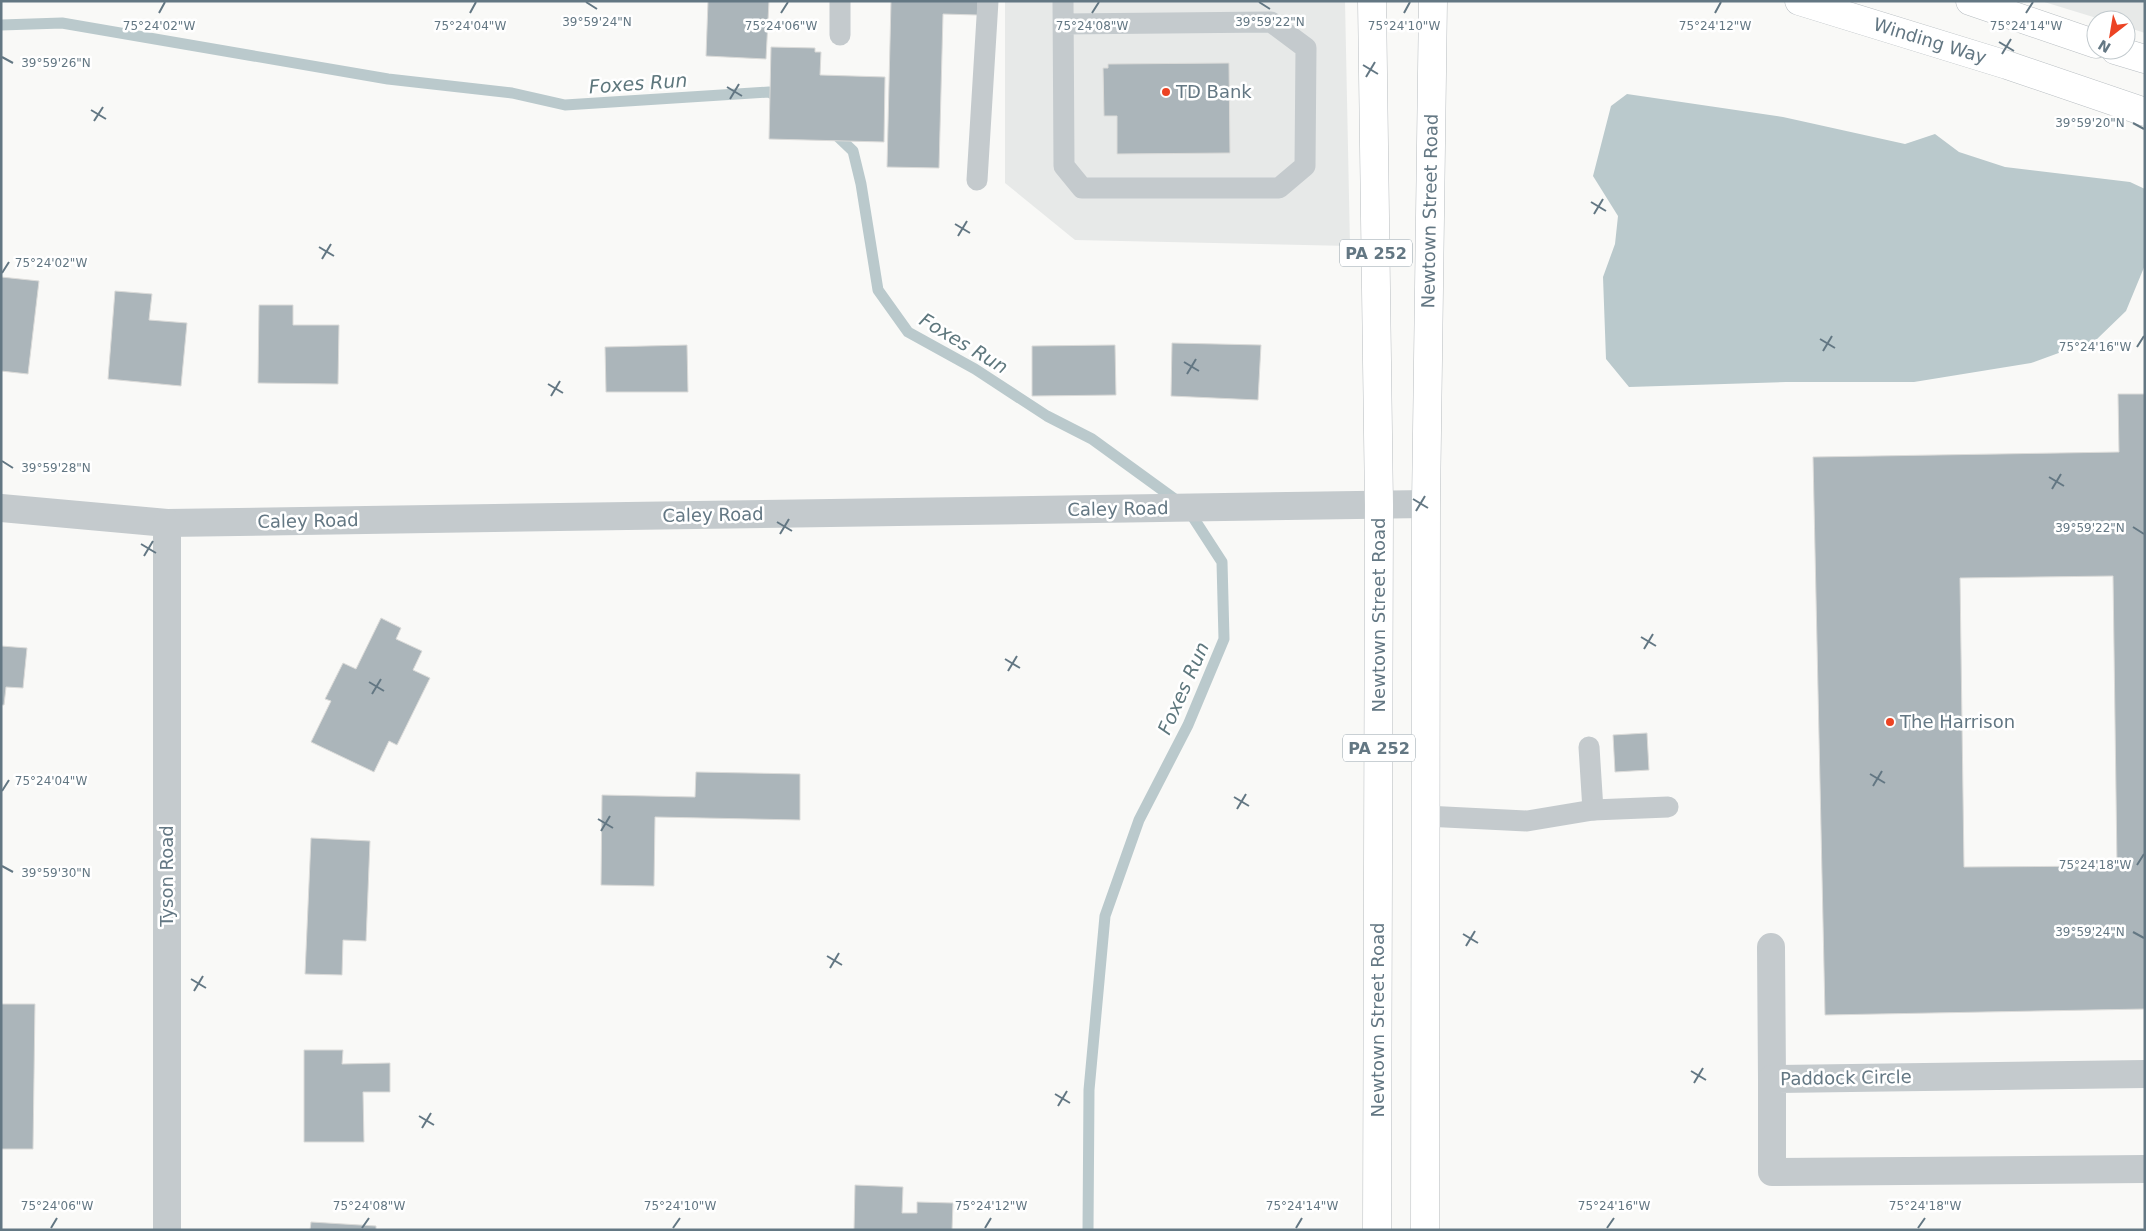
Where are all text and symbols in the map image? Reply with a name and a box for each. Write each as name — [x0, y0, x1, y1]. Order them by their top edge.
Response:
north arrow — [2086, 10, 2136, 60]
street label: Winding Way — [1871, 13, 1990, 68]
text: 39°59'24"N — [562, 15, 632, 29]
text: 39°59'22"N — [1235, 15, 1305, 29]
text: 75°24'02"W — [123, 19, 195, 33]
text: 75°24'04"W — [434, 19, 506, 33]
text: 75°24'06"W — [745, 19, 817, 33]
text: 75°24'08"W — [1056, 19, 1128, 33]
text: 75°24'10"W — [1368, 19, 1440, 33]
text: 75°24'12"W — [1679, 19, 1751, 33]
text: 75°24'14"W — [1990, 19, 2062, 33]
text: N — [2095, 36, 2113, 56]
text: 39°59'26"N — [21, 56, 91, 70]
water label: Foxes Run — [588, 69, 688, 97]
place label: TD Bank — [1175, 81, 1252, 102]
marker: TD Bank — [1160, 86, 1172, 98]
street label: Newtown Street Road — [1417, 113, 1442, 309]
text: 39°59'20"N — [2055, 116, 2125, 130]
road number: PA 252 — [1340, 240, 1412, 266]
text: 75°24'02"W — [15, 256, 87, 270]
water label: Foxes Run — [916, 308, 1012, 378]
text: 75°24'16"W — [2059, 340, 2131, 354]
text: 39°59'28"N — [21, 461, 91, 475]
street label: Caley Road — [1067, 497, 1169, 520]
street label: Caley Road — [662, 503, 764, 526]
street label: Caley Road — [257, 509, 359, 532]
street label: Newtown Street Road — [1368, 518, 1389, 712]
text: 39°59'22"N — [2055, 521, 2125, 535]
water label: Foxes Run — [1153, 638, 1213, 738]
place label: The Harrison — [1899, 711, 2015, 732]
marker: The Harrison — [1884, 716, 1896, 728]
road number: PA 252 — [1343, 734, 1415, 761]
text: 75°24'04"W — [15, 774, 87, 788]
street label: Tyson Road — [156, 825, 177, 928]
text: 75°24'18"W — [2059, 858, 2131, 872]
text: 39°59'30"N — [21, 866, 91, 880]
street label: Newtown Street Road — [1367, 923, 1388, 1117]
text: 39°59'24"N — [2055, 925, 2125, 939]
street label: Paddock Circle — [1780, 1066, 1912, 1089]
text: 75°24'06"W — [21, 1199, 93, 1213]
text: 75°24'08"W — [333, 1199, 405, 1213]
text: 75°24'10"W — [644, 1199, 716, 1213]
text: 75°24'12"W — [955, 1199, 1027, 1213]
text: 75°24'14"W — [1266, 1199, 1338, 1213]
text: 75°24'16"W — [1578, 1199, 1650, 1213]
text: 75°24'18"W — [1889, 1199, 1961, 1213]

